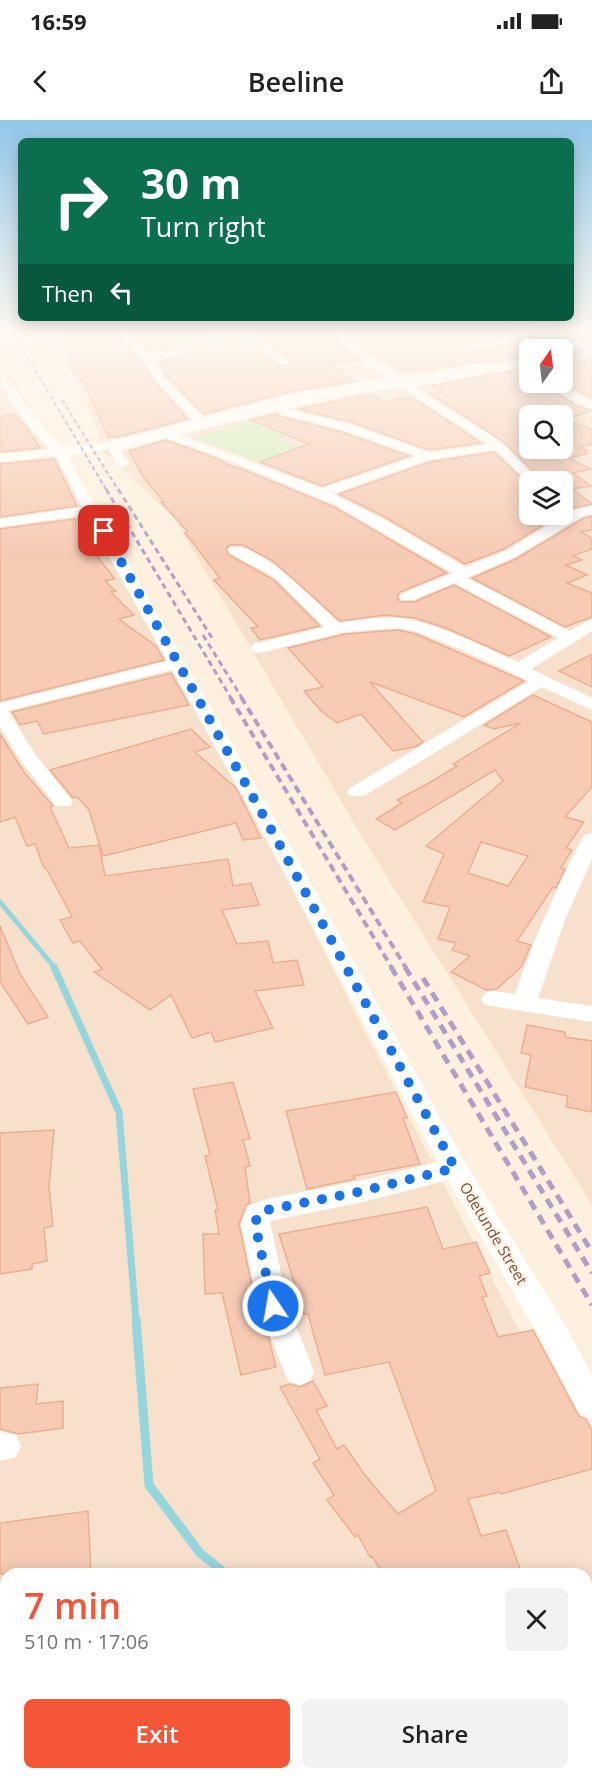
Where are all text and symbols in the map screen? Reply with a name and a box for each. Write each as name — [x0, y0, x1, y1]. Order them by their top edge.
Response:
text: 16:59 — [30, 6, 87, 36]
text: Beeline — [248, 63, 344, 100]
icon: back — [24, 65, 57, 98]
icon: share — [535, 65, 568, 98]
text: 30 m — [141, 154, 241, 211]
icon: right — [42, 162, 120, 240]
text: Turn right — [141, 208, 266, 245]
icon: left — [105, 276, 138, 309]
text: Then — [42, 278, 93, 308]
north arrow — [519, 339, 573, 393]
map controls — [519, 339, 573, 525]
button: search — [519, 405, 573, 459]
button: layers — [519, 471, 573, 525]
pin — [78, 505, 129, 556]
icon: arrive — [87, 514, 120, 547]
street label: Odetunde Street — [455, 1178, 533, 1288]
position arrow — [241, 1274, 305, 1338]
text: 7 min — [24, 1581, 121, 1630]
button: close — [505, 1588, 568, 1651]
text: 510 m · 17:06 — [24, 1628, 149, 1655]
button: Exit — [24, 1699, 290, 1768]
button: Share — [302, 1699, 568, 1768]

